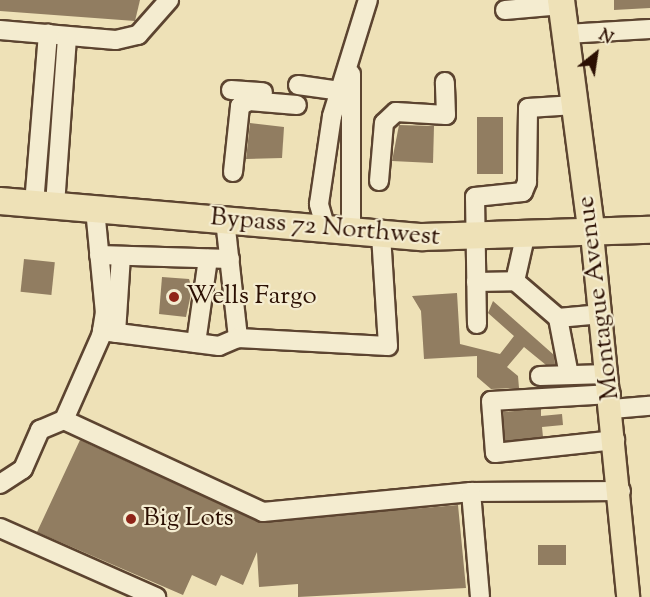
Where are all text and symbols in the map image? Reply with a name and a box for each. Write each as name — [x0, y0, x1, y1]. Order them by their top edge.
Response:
north arrow — [566, 24, 626, 84]
text: N — [594, 25, 617, 51]
street label: Montague Avenue — [571, 194, 627, 402]
street label: Bypass 72 Northwest — [209, 202, 441, 254]
place label: Wells Fargo — [186, 281, 317, 313]
marker: Wells Fargo — [167, 290, 181, 304]
place label: Big Lots — [143, 503, 234, 535]
marker: Big Lots — [124, 512, 138, 526]

